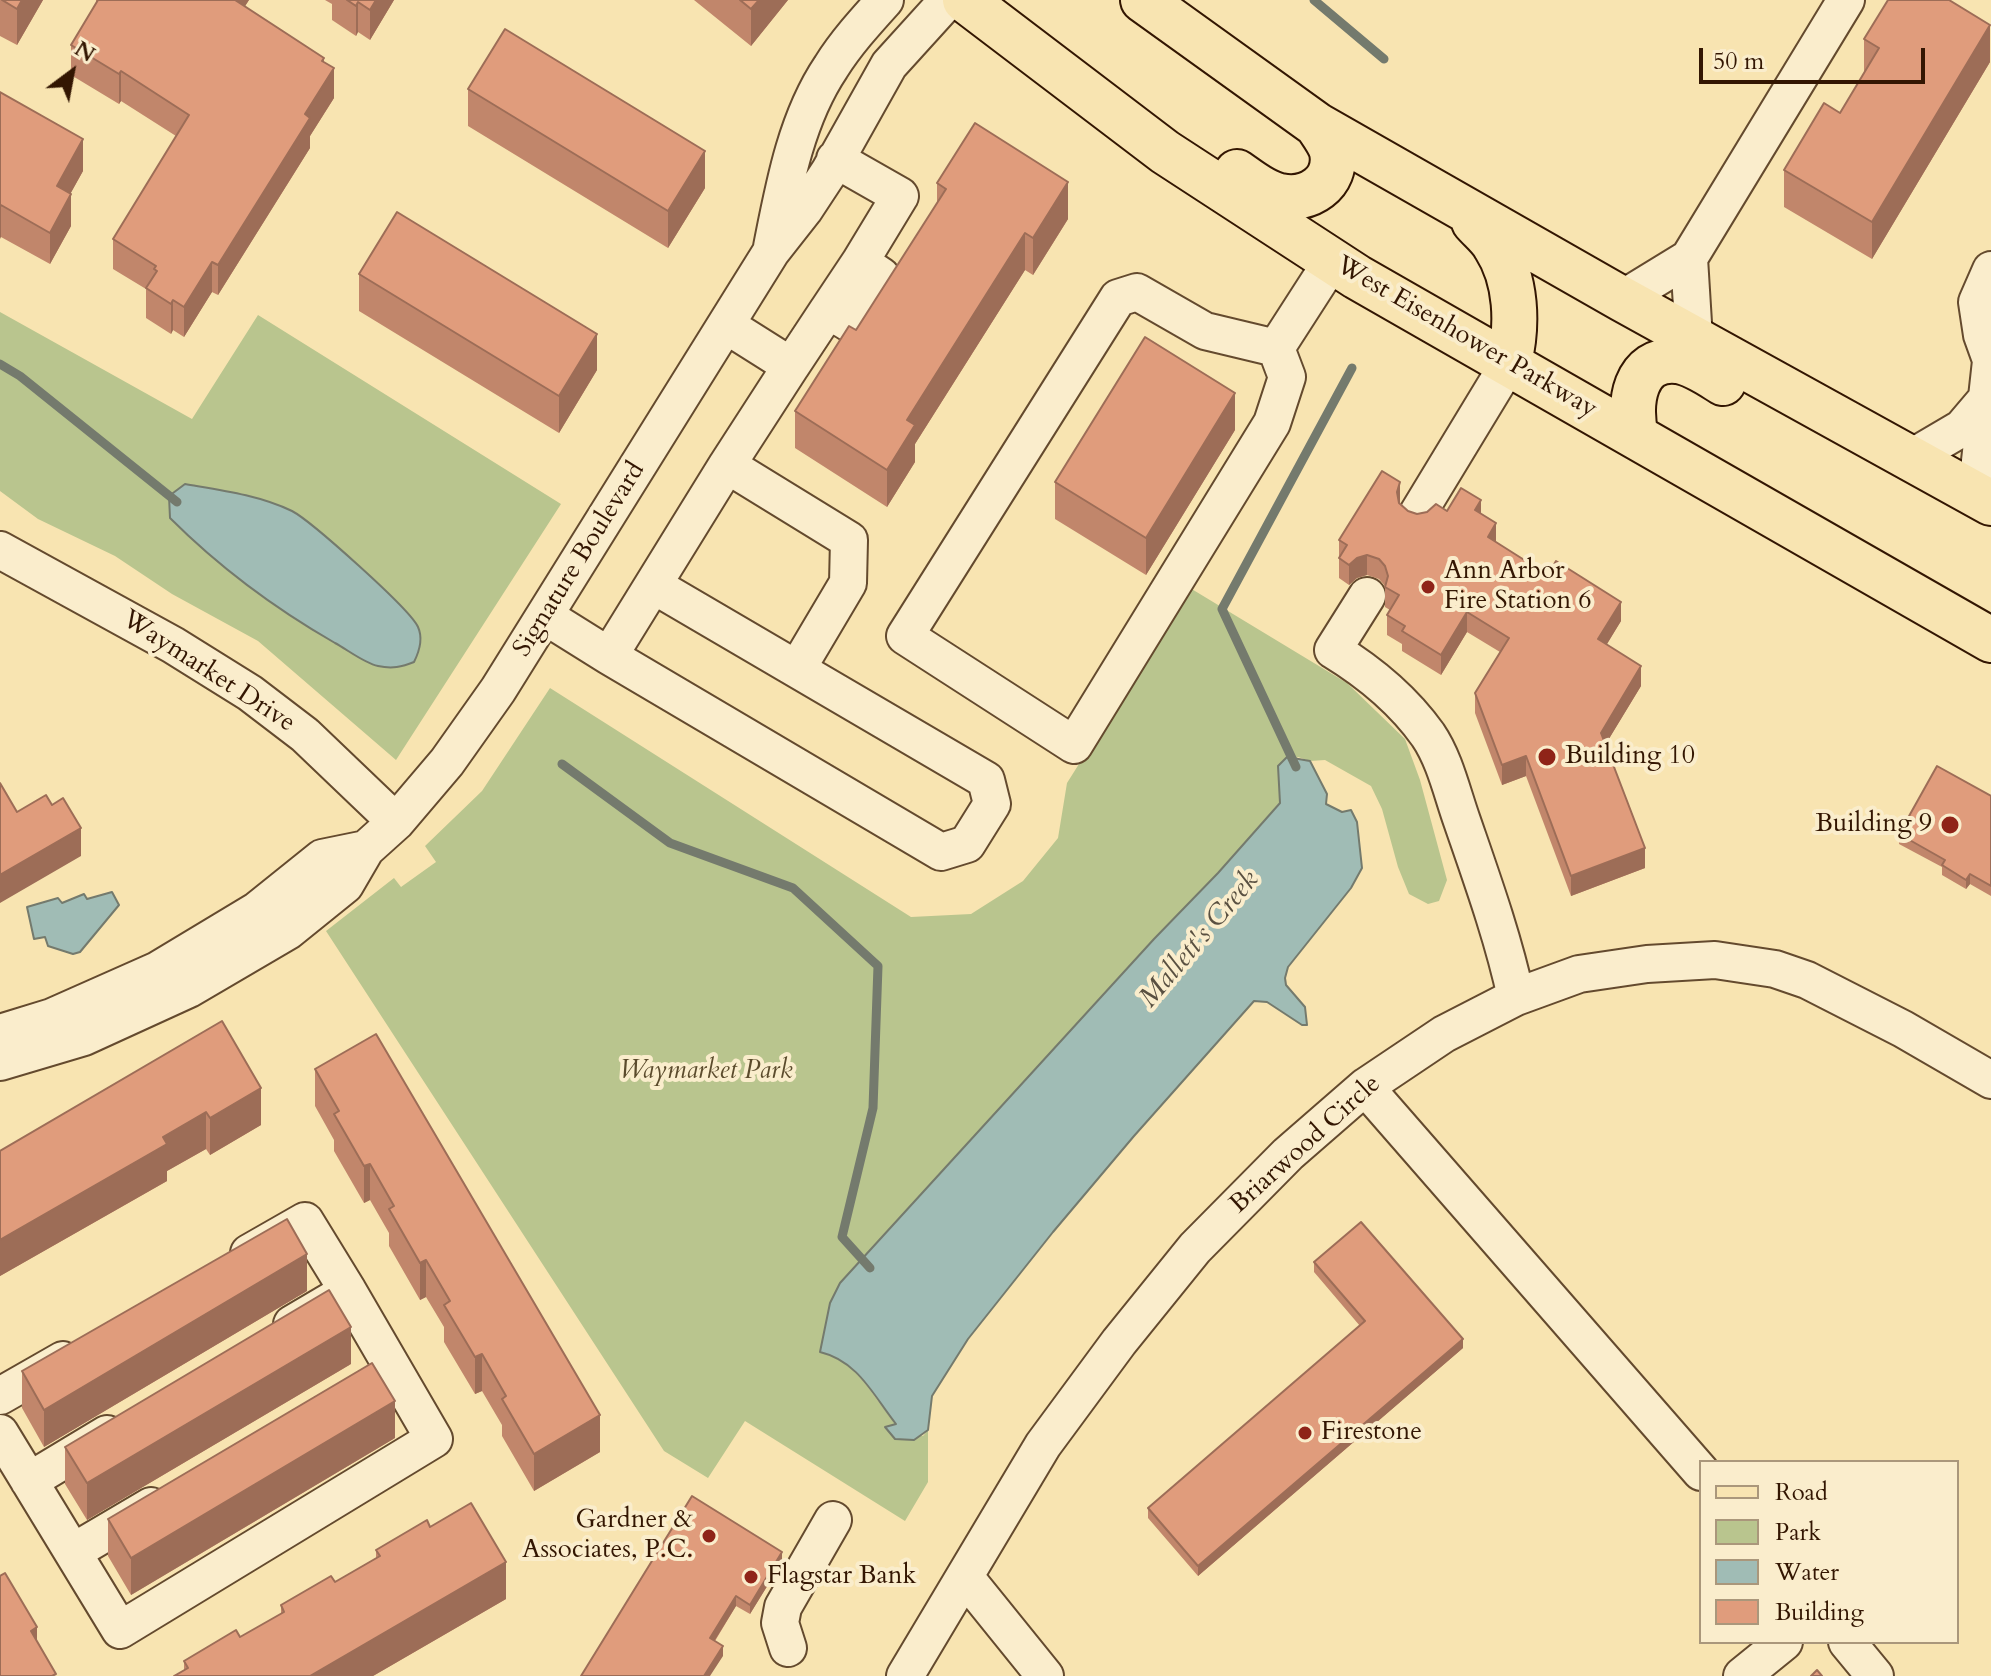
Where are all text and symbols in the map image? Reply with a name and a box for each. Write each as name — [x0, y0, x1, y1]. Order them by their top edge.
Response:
north arrow — [32, 32, 112, 112]
scale bar — [1703, 32, 1929, 82]
text: N — [69, 34, 101, 69]
text: 50 m — [1713, 45, 1764, 78]
street label: West Eisenhower Parkway — [1330, 250, 1602, 426]
street label: Signature Boulevard — [507, 457, 653, 663]
place label: Ann Arbor Fire Station 6 — [1444, 556, 1592, 618]
marker: Ann Arbor Fire Station 6 — [1419, 578, 1437, 596]
street label: Waymarket Drive — [116, 604, 300, 740]
place label: Building 10 — [1565, 741, 1695, 773]
marker: Building 10 — [1536, 746, 1558, 768]
place label: Building 9 — [1815, 809, 1932, 841]
marker: Building 9 — [1939, 814, 1961, 836]
water label: Mallett's Creek — [1133, 865, 1267, 1015]
park label: Waymarket Park — [619, 1056, 793, 1088]
street label: Briarwood Circle — [1224, 1069, 1388, 1221]
place label: Firestone — [1321, 1417, 1422, 1449]
marker: Firestone — [1296, 1424, 1314, 1442]
legend — [1699, 1460, 1959, 1644]
text: Road — [1775, 1476, 1828, 1509]
place label: Gardner & Associates, P.C. — [522, 1505, 693, 1566]
text: Park — [1775, 1516, 1821, 1549]
marker: Gardner & Associates, P.C. — [700, 1527, 718, 1545]
text: Water — [1775, 1556, 1839, 1589]
place label: Flagstar Bank — [767, 1561, 916, 1593]
marker: Flagstar Bank — [742, 1568, 760, 1586]
text: Building — [1775, 1596, 1864, 1629]

